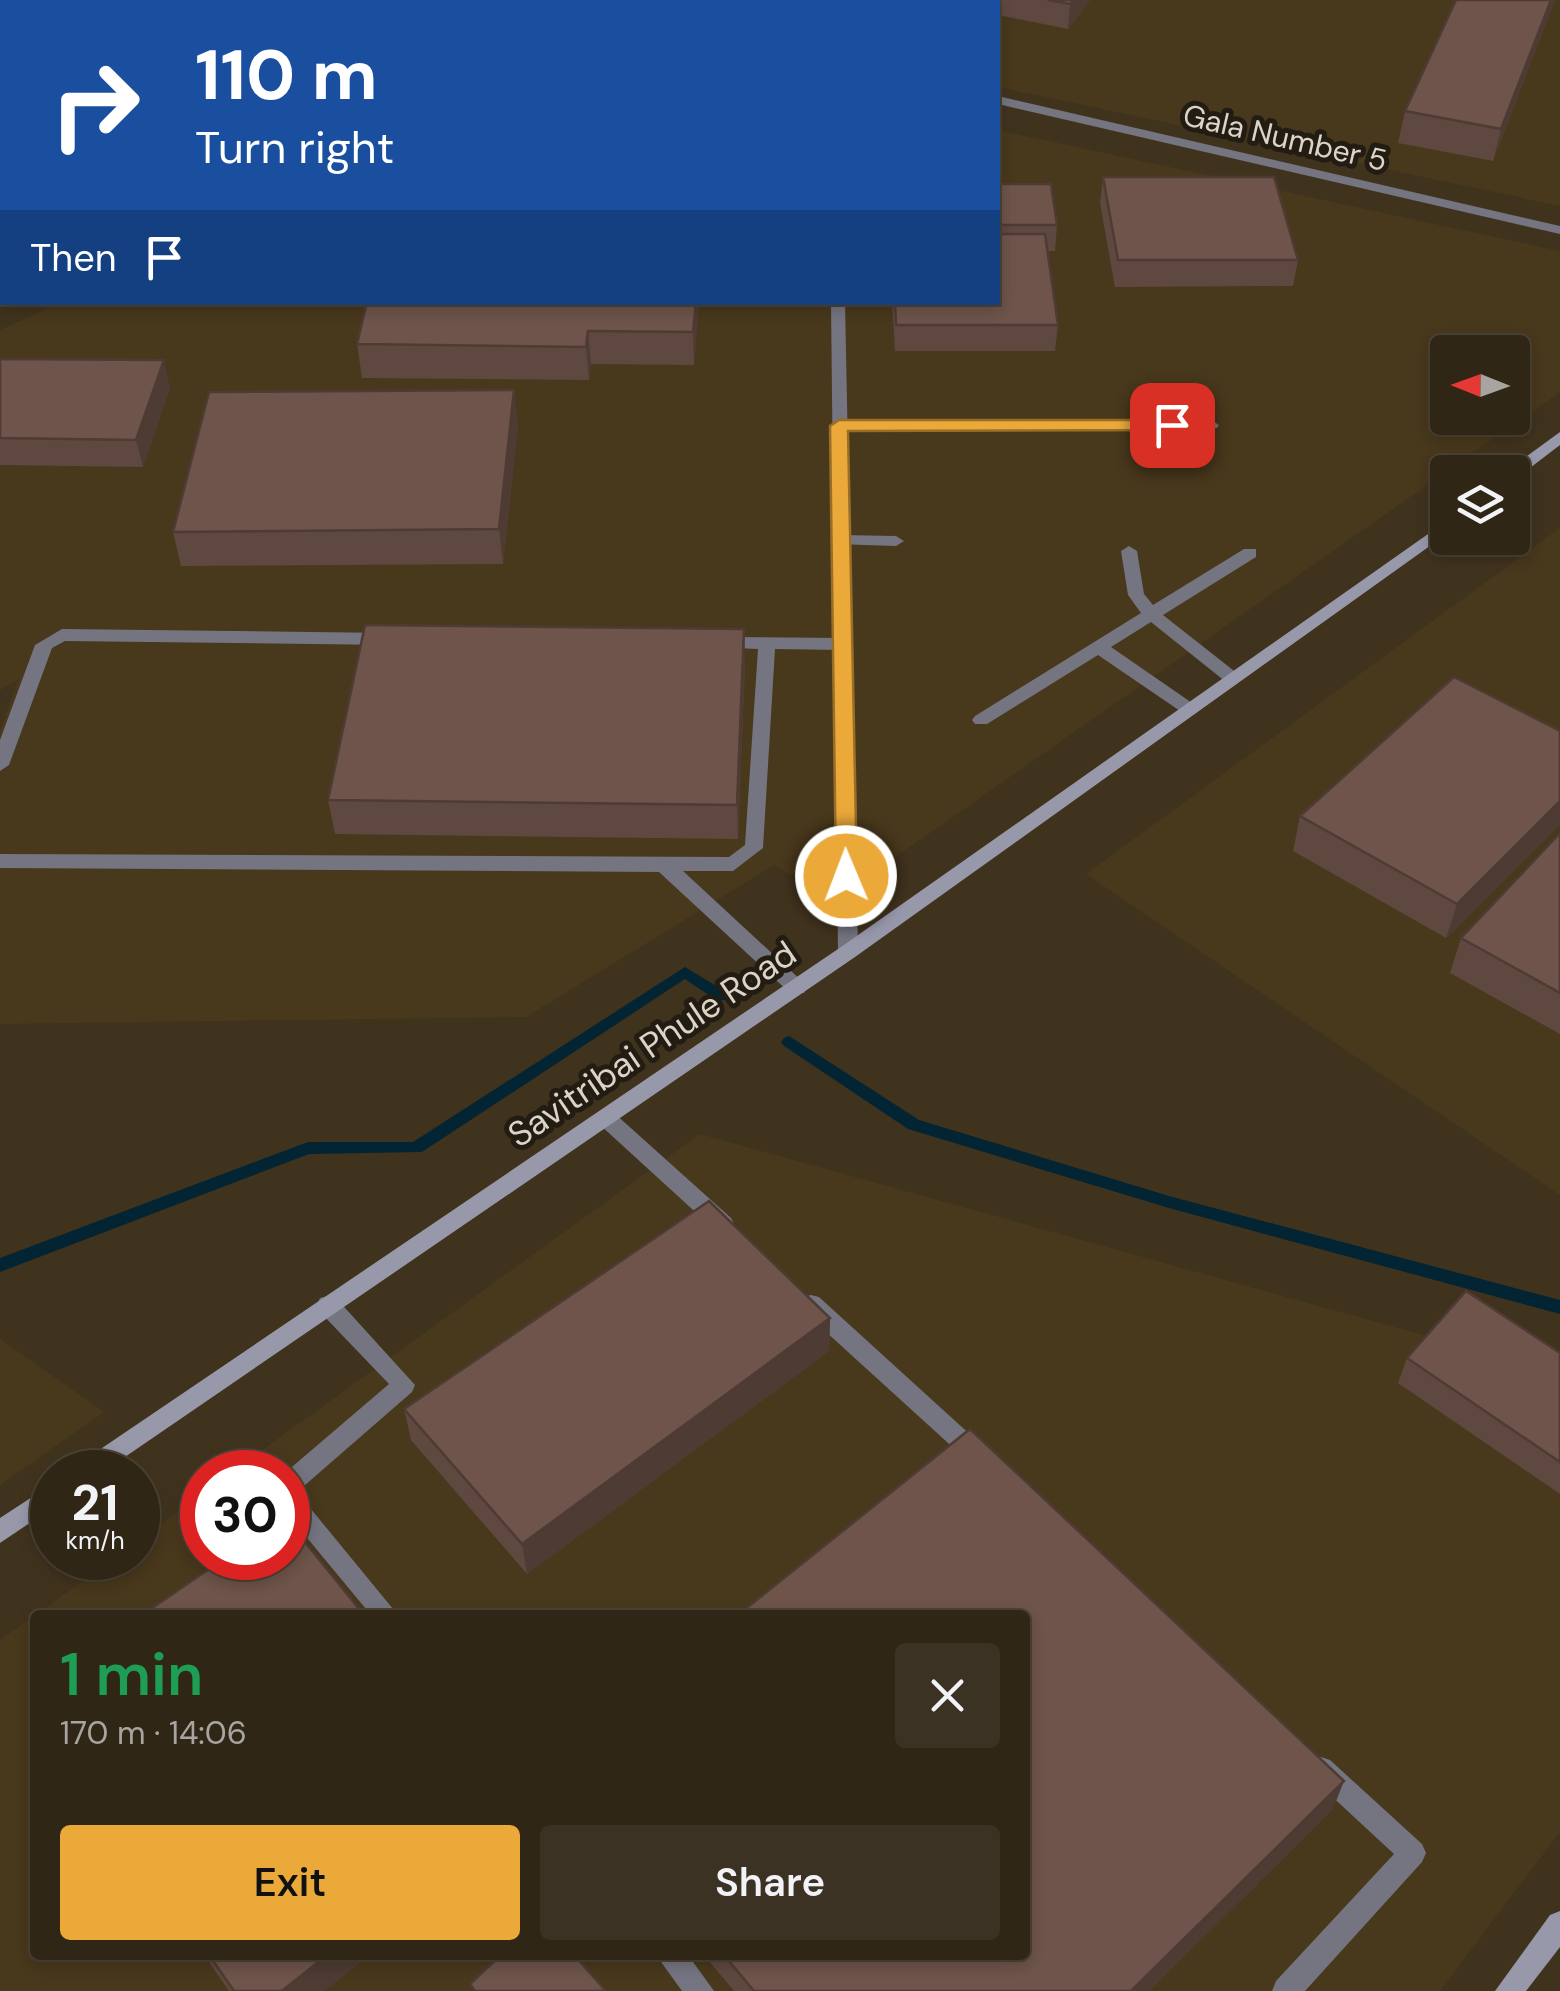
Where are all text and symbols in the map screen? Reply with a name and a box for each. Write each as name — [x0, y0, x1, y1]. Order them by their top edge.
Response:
text: 110 m — [195, 30, 378, 121]
icon: right — [30, 40, 160, 170]
street label: Gala Number 5 — [1179, 95, 1391, 180]
text: Turn right — [195, 118, 394, 177]
icon: arrive — [137, 230, 192, 285]
text: Then — [30, 233, 117, 283]
north arrow — [1430, 335, 1530, 435]
map controls — [1430, 335, 1530, 555]
pin — [1130, 383, 1215, 468]
icon: arrive — [1145, 398, 1200, 453]
button: layers — [1430, 455, 1530, 555]
position arrow — [794, 824, 898, 928]
street label: Savitribai Phule Road — [499, 930, 805, 1158]
speed limit sign: 30 — [180, 1450, 310, 1580]
text: 21 — [71, 1470, 119, 1536]
text: km/h — [65, 1524, 125, 1557]
text: 1 min — [60, 1635, 203, 1714]
button: close — [895, 1643, 1000, 1748]
text: 170 m · 14:06 — [60, 1712, 247, 1754]
button: Exit — [60, 1825, 520, 1940]
button: Share — [540, 1825, 1000, 1940]

